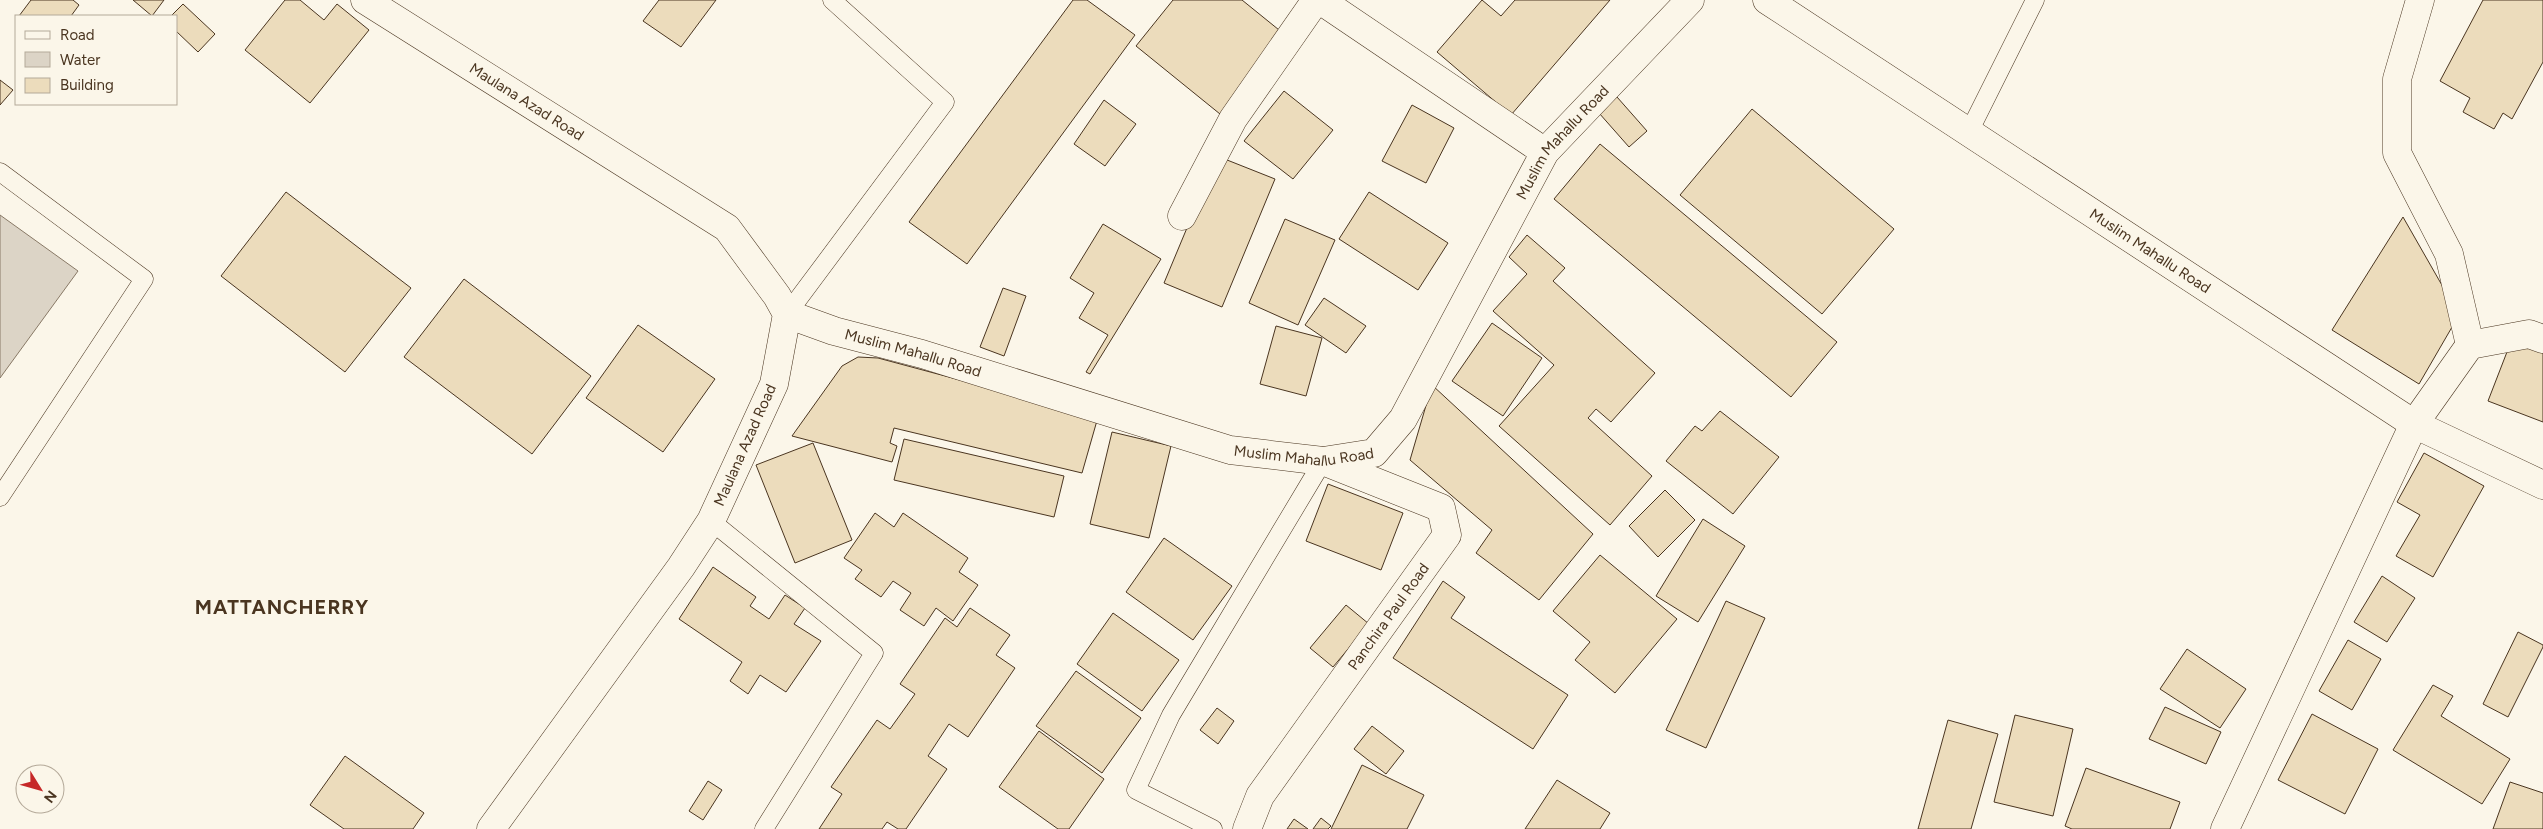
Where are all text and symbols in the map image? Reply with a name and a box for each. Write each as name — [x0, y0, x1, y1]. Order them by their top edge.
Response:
legend — [15, 15, 178, 105]
text: Road — [60, 26, 95, 44]
text: Water — [60, 51, 100, 69]
street label: Maulana Azad Road — [466, 59, 587, 145]
text: Building — [60, 76, 114, 94]
street label: Muslim Mahallu Road — [1512, 82, 1613, 203]
street label: Muslim Mahallu Road — [2086, 205, 2214, 297]
street label: Muslim Mahallu Road — [843, 325, 983, 381]
street label: Maulana Azad Road — [710, 381, 780, 509]
street label: Muslim Mahallu Road — [1233, 442, 1375, 470]
street label: Panchira Paul Road — [1344, 560, 1433, 674]
district label: MATTANCHERRY — [195, 595, 369, 619]
north arrow — [15, 764, 65, 814]
text: N — [40, 787, 60, 806]

